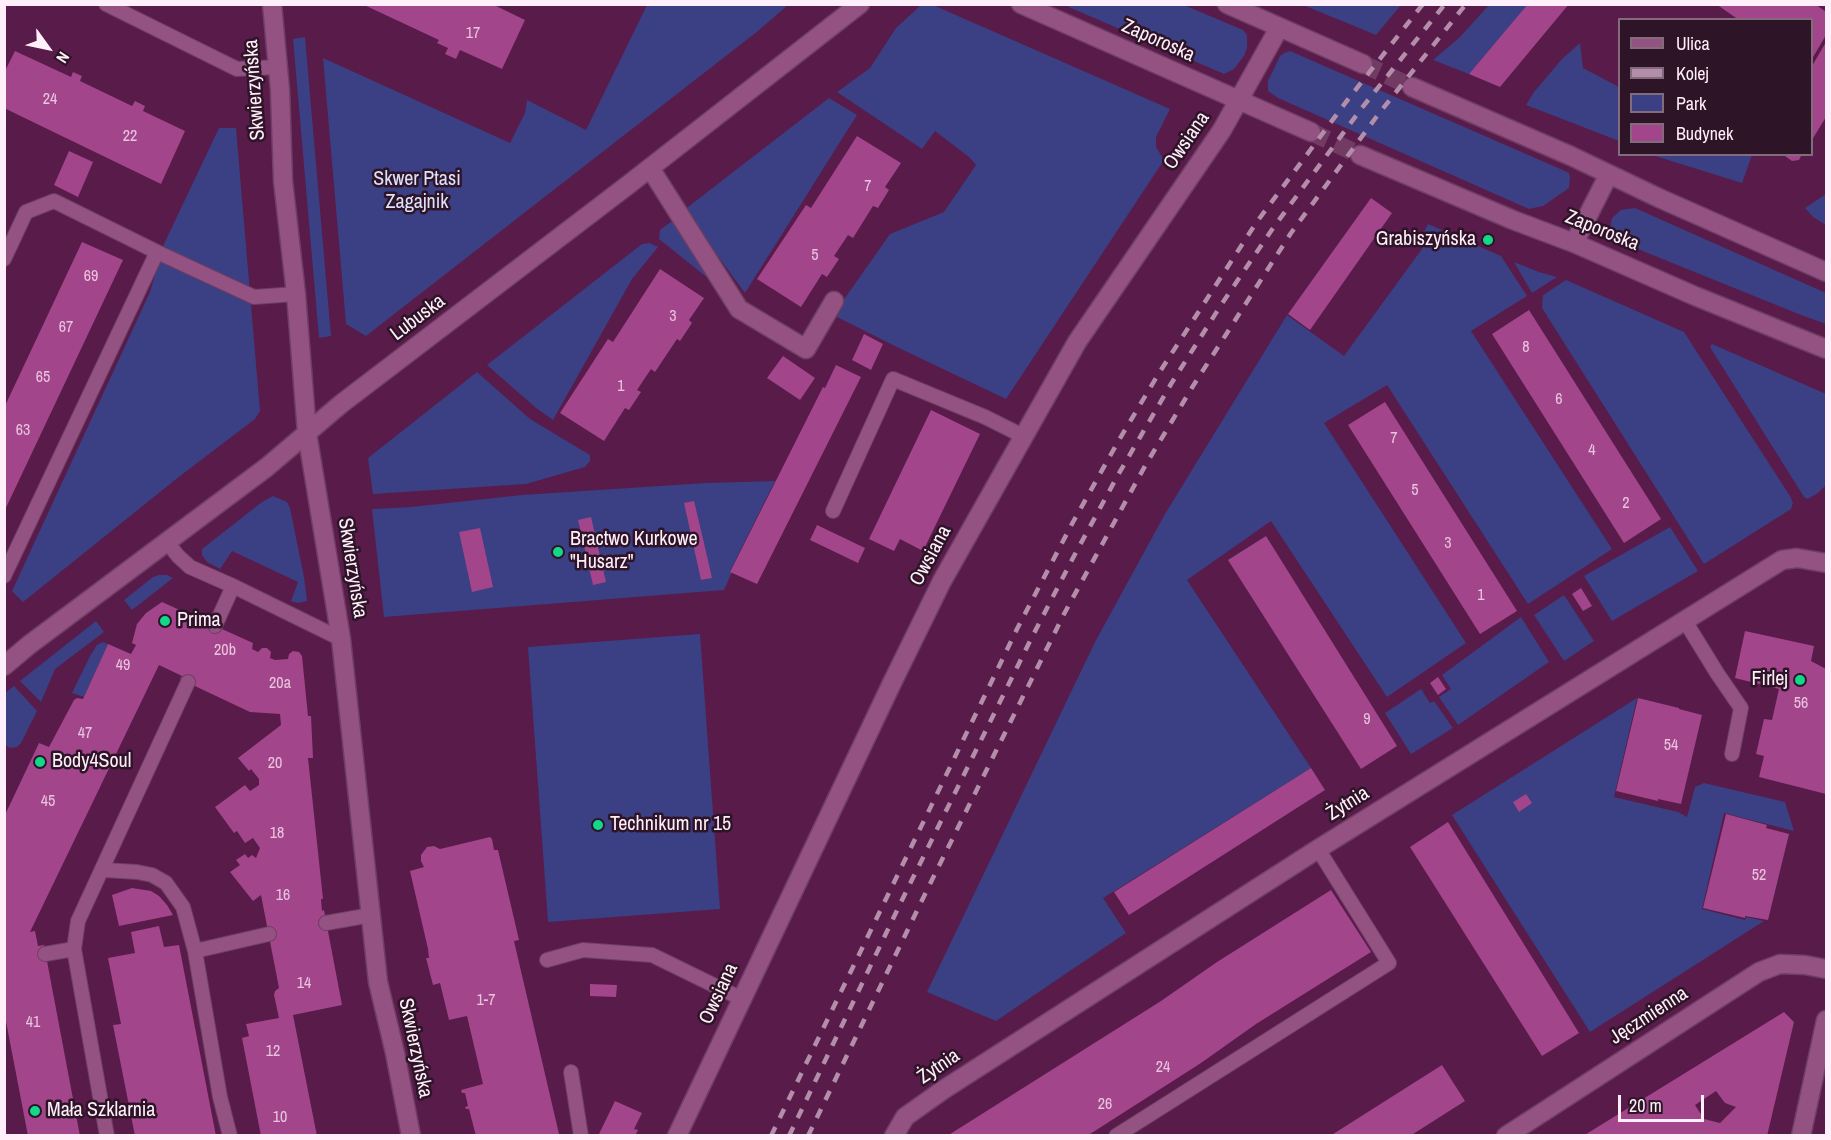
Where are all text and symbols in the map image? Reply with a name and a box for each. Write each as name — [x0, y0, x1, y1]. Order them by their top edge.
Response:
street label: Zaporoska — [1118, 14, 1198, 68]
north arrow — [18, 18, 78, 78]
legend — [1618, 18, 1813, 156]
house number: 17 — [466, 24, 480, 44]
text: Ulica — [1676, 31, 1710, 56]
street label: Skwierzyńska — [240, 39, 270, 141]
text: N — [51, 48, 75, 68]
text: Kolej — [1676, 61, 1709, 86]
house number: 24 — [43, 90, 57, 110]
text: Park — [1676, 91, 1706, 116]
street label: Owsiana — [1159, 107, 1215, 175]
text: Budynek — [1676, 121, 1733, 146]
house number: 22 — [123, 127, 137, 147]
park label: Skwer Ptasi Zagajnik — [373, 168, 461, 215]
house number: 7 — [864, 177, 872, 197]
street label: Zaporoska — [1562, 205, 1642, 257]
place label: Grabiszyńska — [1376, 228, 1476, 252]
marker: Grabiszyńska — [1481, 233, 1495, 247]
house number: 5 — [811, 246, 819, 266]
house number: 69 — [84, 267, 98, 287]
street label: Lubuska — [386, 290, 450, 346]
house number: 3 — [669, 307, 677, 327]
house number: 67 — [59, 318, 73, 338]
house number: 8 — [1522, 338, 1530, 358]
house number: 65 — [36, 368, 50, 388]
house number: 1 — [617, 377, 625, 397]
house number: 6 — [1555, 390, 1563, 410]
house number: 63 — [16, 421, 30, 441]
house number: 7 — [1390, 429, 1398, 449]
house number: 4 — [1588, 441, 1596, 461]
house number: 5 — [1411, 481, 1419, 501]
house number: 2 — [1622, 494, 1630, 514]
street label: Skwierzyńska — [332, 516, 372, 620]
street label: Owsiana — [905, 522, 957, 590]
place label: Bractwo Kurkowe "Husarz" — [570, 528, 698, 575]
house number: 3 — [1444, 534, 1452, 554]
marker: Bractwo Kurkowe "Husarz" — [551, 545, 565, 559]
house number: 1 — [1477, 586, 1485, 606]
place label: Prima — [177, 609, 221, 633]
marker: Prima — [158, 614, 172, 628]
house number: 20b — [214, 641, 236, 661]
house number: 49 — [116, 656, 130, 676]
place label: Firlej — [1752, 668, 1788, 692]
marker: Firlej — [1793, 673, 1807, 687]
house number: 20a — [269, 674, 291, 694]
house number: 56 — [1794, 694, 1808, 714]
house number: 9 — [1363, 710, 1371, 730]
house number: 47 — [78, 724, 92, 744]
house number: 54 — [1664, 736, 1678, 756]
place label: Body4Soul — [52, 750, 131, 774]
house number: 20 — [268, 754, 282, 774]
marker: Body4Soul — [33, 755, 47, 769]
street label: Żytnia — [1322, 782, 1374, 826]
house number: 45 — [41, 792, 55, 812]
place label: Technikum nr 15 — [610, 813, 731, 837]
marker: Technikum nr 15 — [591, 818, 605, 832]
house number: 18 — [270, 824, 284, 844]
house number: 52 — [1752, 866, 1766, 886]
house number: 16 — [276, 886, 290, 906]
street label: Owsiana — [694, 960, 744, 1028]
house number: 14 — [297, 974, 311, 994]
street label: Jęczmienna — [1605, 982, 1693, 1050]
house number: 1-7 — [477, 991, 495, 1011]
street label: Skwierzyńska — [393, 996, 437, 1100]
house number: 41 — [26, 1013, 40, 1033]
house number: 12 — [266, 1042, 280, 1062]
street label: Żytnia — [913, 1044, 965, 1090]
house number: 24 — [1156, 1058, 1170, 1078]
scale bar — [1621, 1083, 1706, 1121]
text: 20 m — [1629, 1093, 1662, 1118]
house number: 26 — [1098, 1095, 1112, 1115]
place label: Mała Szklarnia — [47, 1099, 155, 1123]
marker: Mała Szklarnia — [28, 1104, 42, 1118]
house number: 10 — [273, 1108, 287, 1128]

